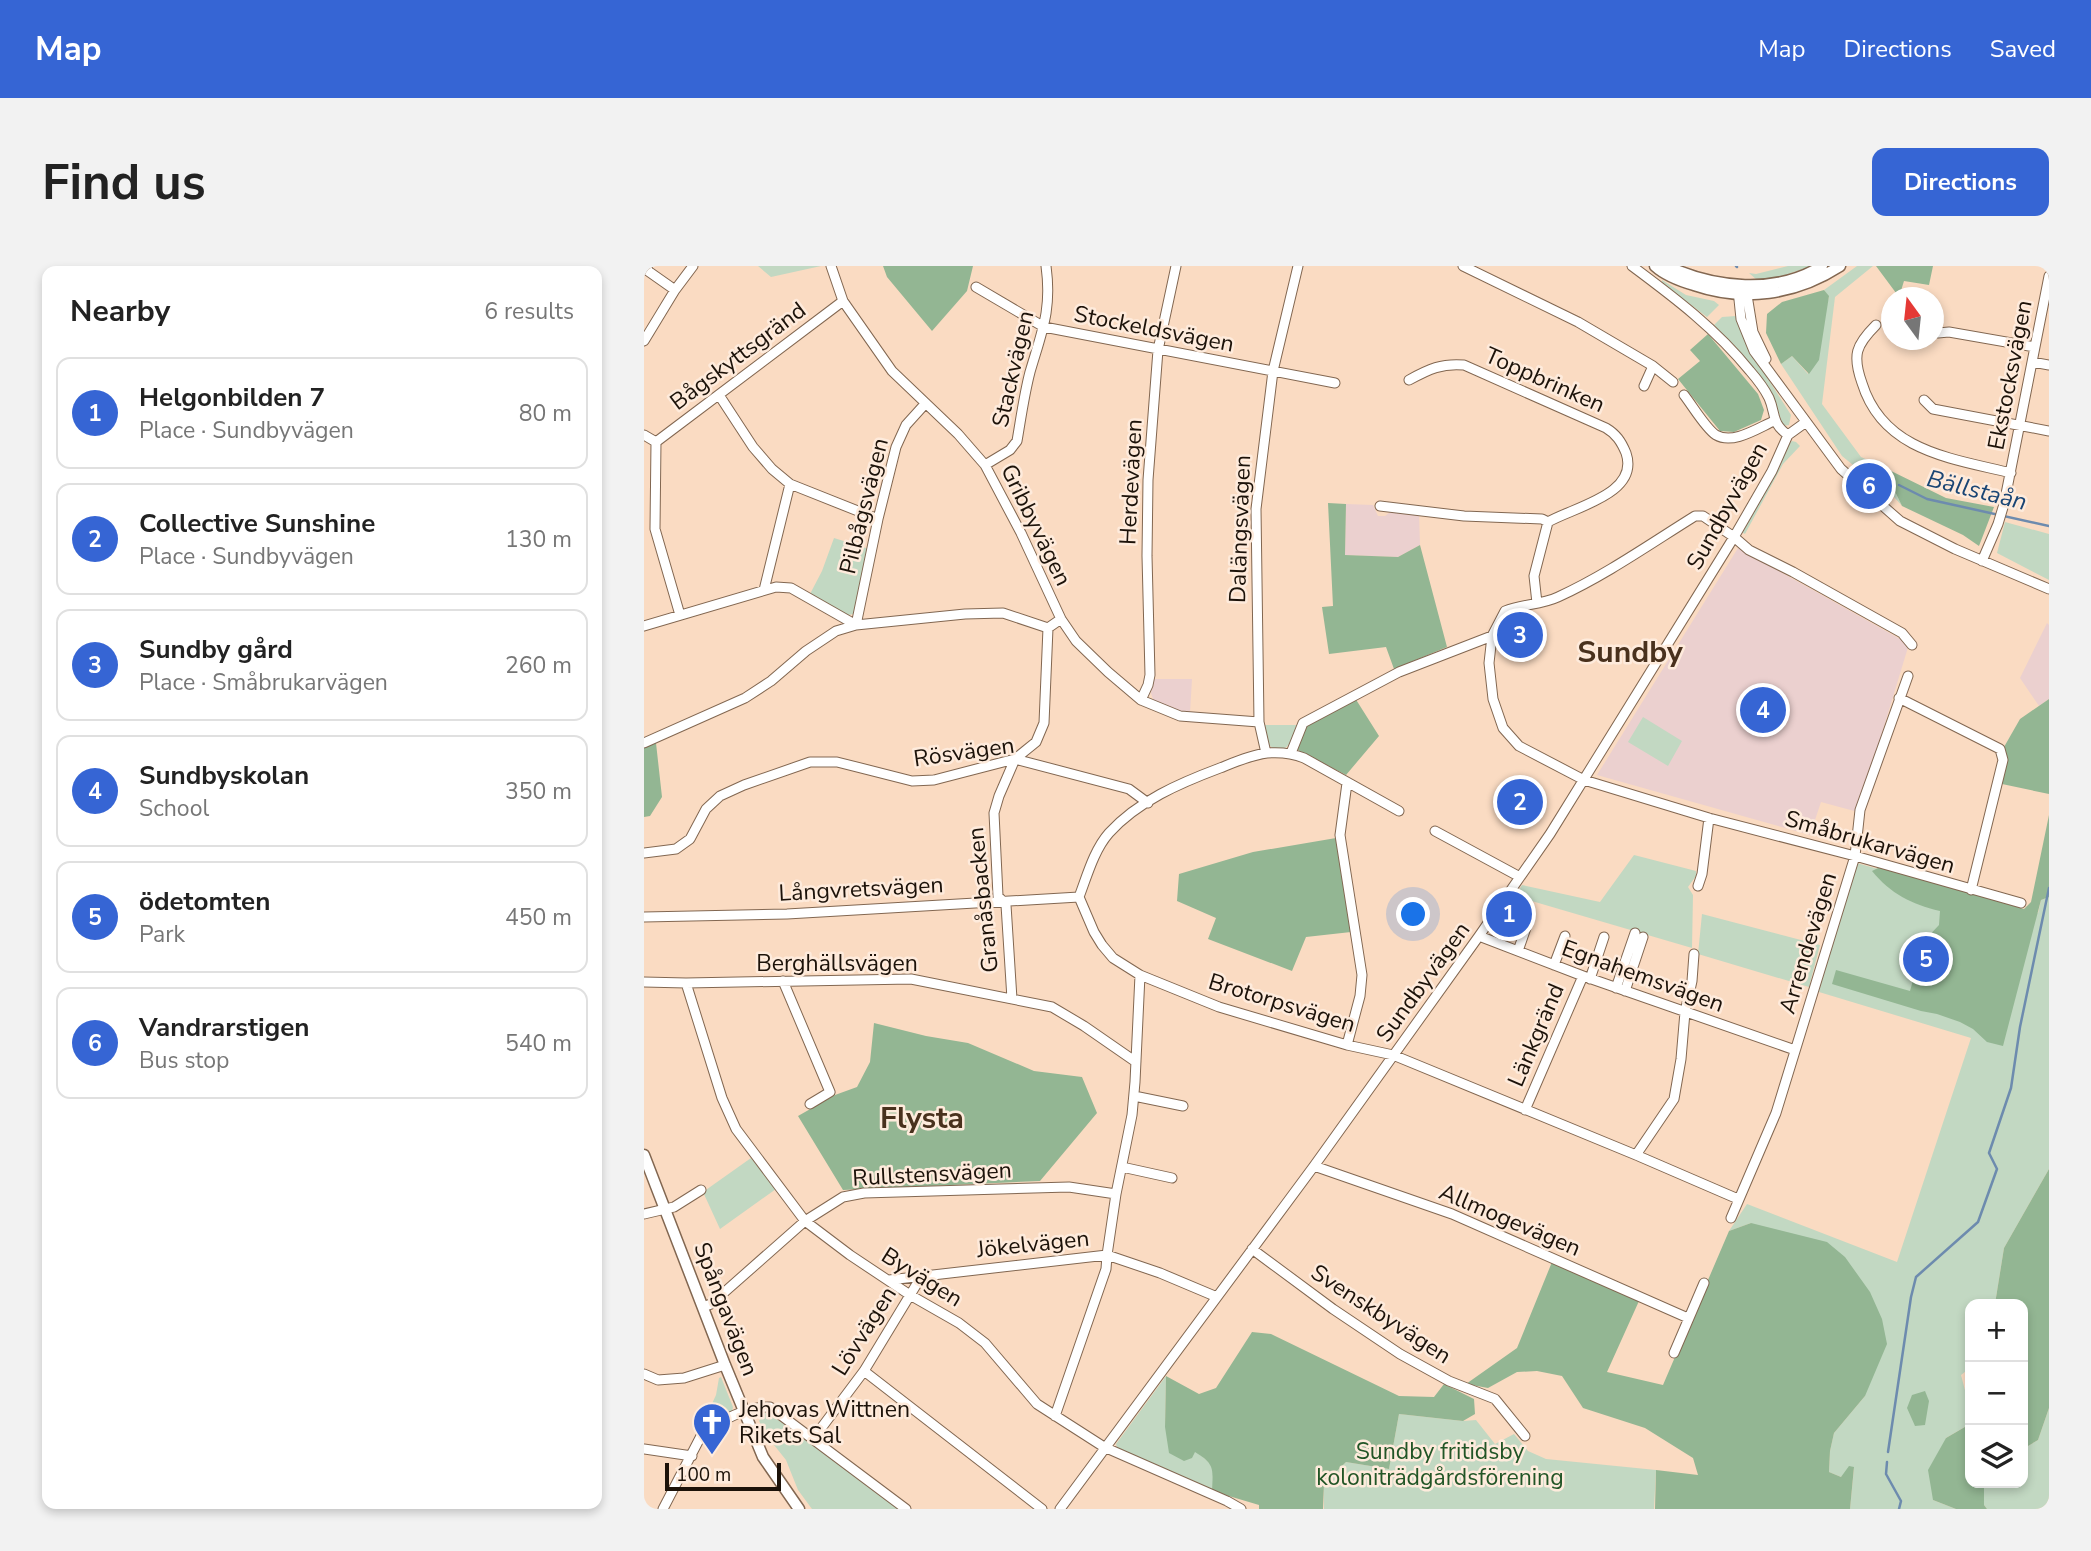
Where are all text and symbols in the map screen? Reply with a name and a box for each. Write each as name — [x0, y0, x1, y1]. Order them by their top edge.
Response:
text: Map — [35, 27, 102, 72]
text: Map — [1758, 33, 1805, 65]
text: Directions — [1843, 33, 1952, 65]
text: Saved — [1990, 33, 2056, 65]
button: Directions — [1872, 148, 2049, 216]
text: Find us — [42, 149, 206, 216]
north arrow — [1881, 287, 1944, 350]
text: Nearby — [70, 291, 170, 332]
street label: Bågskyttsgränd — [664, 295, 812, 417]
text: 6 results — [484, 296, 574, 327]
street label: Stockeldsvägen — [1071, 298, 1237, 360]
street label: Ekstocksvägen — [1980, 298, 2040, 452]
street label: Stackvägen — [985, 308, 1041, 430]
street label: Toppbrinken — [1480, 340, 1610, 420]
text: Helgonbilden 7 — [139, 380, 325, 415]
text: 1 — [88, 398, 102, 429]
text: 80 m — [519, 398, 572, 429]
text: Place · Sundbyvägen — [139, 415, 354, 446]
street label: Herdevägen — [1112, 418, 1150, 546]
street label: Pilbågsvägen — [832, 435, 896, 577]
street label: Sundbyvägen — [1679, 437, 1775, 575]
street label: Dalängsvägen — [1222, 454, 1258, 604]
street label: Gribbyvägen — [993, 459, 1079, 591]
pin: 6 — [1846, 460, 1892, 512]
water label: Bällstaån — [1924, 462, 2030, 518]
text: Collective Sunshine — [139, 506, 375, 541]
text: 2 — [88, 524, 102, 555]
text: 130 m — [505, 524, 572, 555]
text: Place · Sundbyvägen — [139, 541, 354, 572]
pin: 3 — [1497, 609, 1543, 661]
text: Sundby gård — [139, 632, 293, 667]
district label: Sundby — [1577, 632, 1683, 673]
text: 3 — [88, 650, 102, 681]
text: 260 m — [505, 650, 572, 681]
text: Place · Småbrukarvägen — [139, 667, 388, 698]
pin: 4 — [1740, 684, 1786, 736]
street label: Rösvägen — [912, 730, 1016, 774]
text: Sundbyskolan — [139, 758, 309, 793]
text: 4 — [88, 776, 102, 807]
text: 350 m — [505, 776, 572, 807]
pin: 2 — [1497, 776, 1543, 828]
text: School — [139, 793, 209, 824]
street label: Småbrukarvägen — [1781, 803, 1959, 881]
street label: Granåsbacken — [960, 826, 1006, 974]
street label: Arrendevägen — [1772, 868, 1844, 1018]
street label: Långvretsvägen — [778, 869, 944, 909]
text: ödetomten — [139, 884, 270, 919]
pin: 1 — [1486, 888, 1532, 940]
your location — [1396, 897, 1430, 931]
text: 5 — [88, 902, 102, 933]
text: 450 m — [505, 902, 572, 933]
street label: Sundbyvägen — [1369, 916, 1477, 1048]
text: Park — [139, 919, 185, 950]
street label: Egnahemsvägen — [1558, 932, 1728, 1020]
pin: 5 — [1903, 933, 1949, 985]
street label: Berghällsvägen — [756, 948, 918, 979]
street label: Brotorpsvägen — [1205, 966, 1359, 1040]
street label: Länkgränd — [1500, 979, 1572, 1091]
text: Vandrarstigen — [139, 1010, 310, 1045]
text: 6 — [88, 1028, 102, 1059]
text: 540 m — [505, 1028, 572, 1059]
text: Bus stop — [139, 1045, 230, 1076]
district label: Flysta — [880, 1098, 964, 1139]
street label: Rullstensvägen — [852, 1154, 1012, 1194]
street label: Allmogevägen — [1434, 1176, 1586, 1264]
street label: Jökelvägen — [974, 1223, 1091, 1265]
street label: Spångavägen — [686, 1238, 766, 1380]
street label: Byvägen — [875, 1240, 969, 1314]
street label: Svenskbyvägen — [1305, 1257, 1457, 1371]
street label: Lövvägen — [824, 1280, 904, 1382]
map controls — [1965, 1299, 2028, 1488]
button: + — [1965, 1299, 2028, 1362]
button: − — [1965, 1362, 2028, 1425]
place label: Jehovas Wittnen Rikets Sal — [738, 1394, 910, 1451]
church icon: Jehovas Wittnen Rikets Sal — [691, 1401, 733, 1456]
button: layers — [1965, 1425, 2028, 1488]
park label: Sundby fritidsby koloniträdgårdsförening — [1316, 1436, 1564, 1493]
scale bar — [665, 1460, 780, 1492]
text: 100 m — [676, 1462, 731, 1488]

